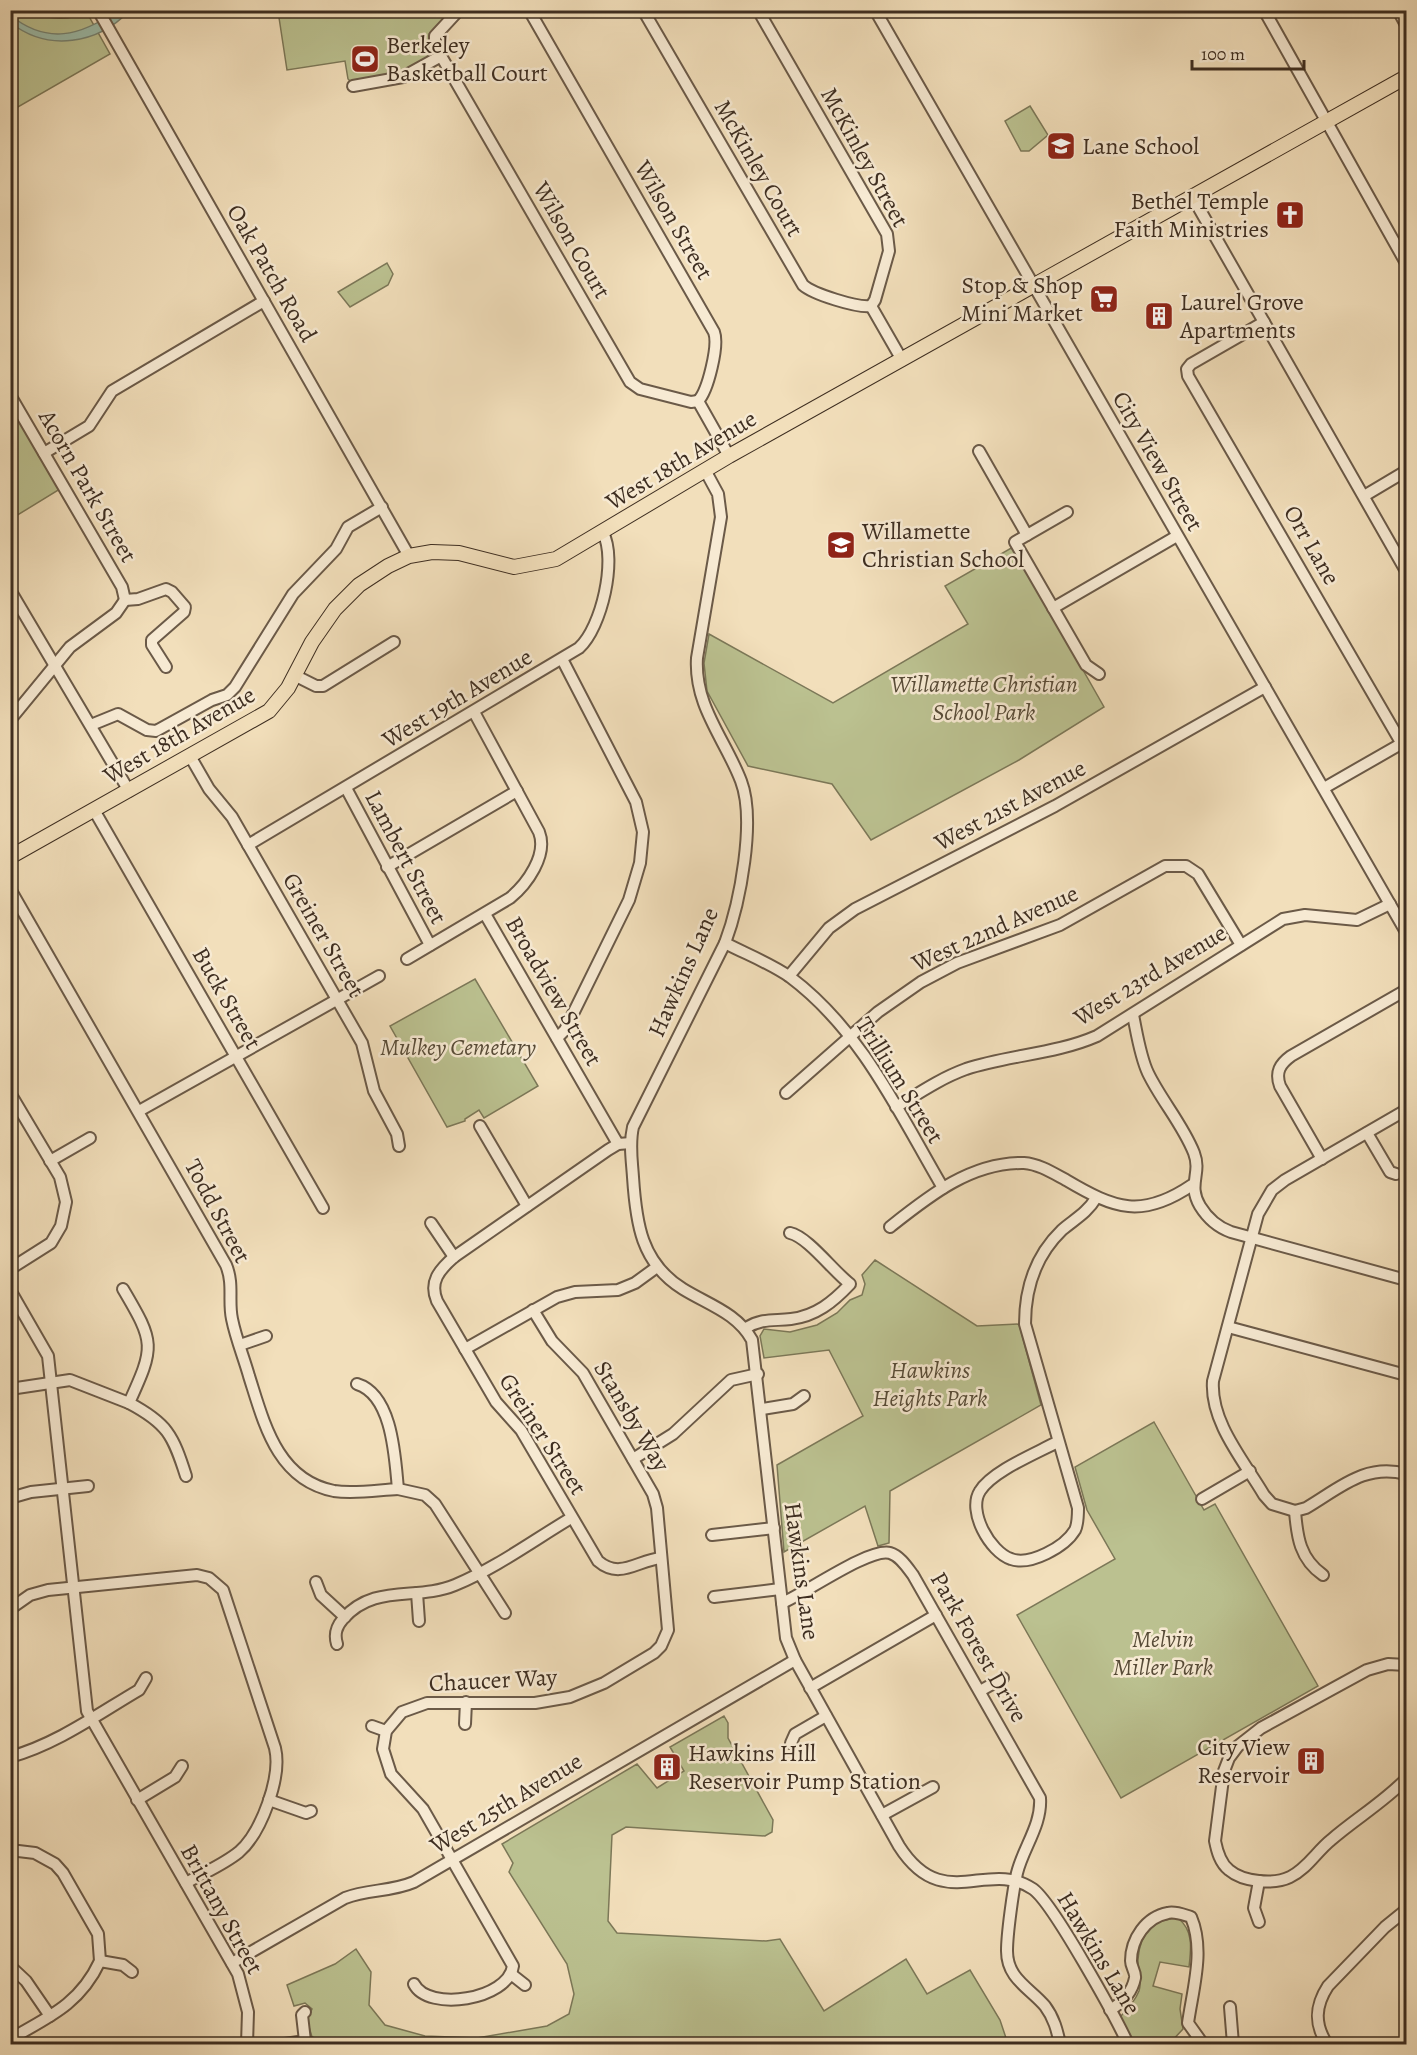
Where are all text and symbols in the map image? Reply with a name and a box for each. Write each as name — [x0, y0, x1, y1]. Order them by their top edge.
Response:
place label: Berkeley Basketball Court — [386, 29, 548, 89]
scale bar — [1192, 33, 1304, 71]
text: 100 m — [1201, 42, 1245, 66]
sports icon: Berkeley Basketball Court — [349, 43, 381, 75]
street label: McKinley Street — [813, 81, 917, 233]
street label: McKinley Court — [707, 94, 811, 242]
school or university icon: Lane School — [1045, 130, 1077, 162]
place label: Lane School — [1082, 130, 1199, 162]
street label: Wilson Street — [627, 154, 721, 285]
street label: Wilson Court — [525, 175, 618, 304]
place label: Bethel Temple Faith Ministries — [1114, 185, 1269, 245]
street label: Oak Patch Road — [220, 198, 324, 348]
church icon: Bethel Temple Faith Ministries — [1274, 199, 1306, 231]
place label: Stop & Shop Mini Market — [961, 269, 1083, 329]
supermarket icon: Stop & Shop Mini Market — [1088, 283, 1120, 315]
place label: Laurel Grove Apartments — [1179, 286, 1304, 346]
building icon: Laurel Grove Apartments — [1143, 300, 1175, 332]
street label: City View Street — [1105, 385, 1211, 537]
street label: West 18th Avenue — [599, 402, 762, 518]
street label: Acorn Park Street — [31, 403, 145, 568]
street label: Orr Lane — [1276, 499, 1348, 591]
place label: Willamette Christian School — [861, 515, 1024, 575]
school or university icon: Willamette Christian School — [825, 529, 857, 561]
street label: West 19th Avenue — [375, 641, 538, 756]
park label: Willamette Christian School Park — [890, 668, 1078, 728]
street label: West 18th Avenue — [96, 679, 261, 792]
street label: West 21st Avenue — [928, 752, 1091, 859]
street label: Lambert Street — [357, 785, 455, 930]
street label: Greiner Street — [275, 867, 373, 1003]
street label: West 22nd Avenue — [906, 877, 1083, 979]
street label: Hawkins Lane — [640, 902, 726, 1042]
street label: Broadview Street — [498, 910, 610, 1072]
street label: West 23rd Avenue — [1067, 917, 1232, 1034]
street label: Buck Street — [185, 941, 269, 1055]
street label: Trillium Street — [848, 1011, 952, 1149]
park label: Mulkey Cemetary — [380, 1031, 536, 1063]
street label: Todd Street — [177, 1154, 259, 1269]
park label: Hawkins Heights Park — [873, 1354, 988, 1414]
street label: Stansby Way — [586, 1355, 678, 1478]
street label: Greiner Street — [492, 1367, 594, 1501]
street label: Hawkins Lane — [776, 1500, 828, 1642]
street label: Park Forest Drive — [923, 1566, 1035, 1728]
park label: Melvin Miller Park — [1113, 1623, 1213, 1683]
street label: Chaucer Way — [428, 1661, 558, 1699]
place label: City View Reservoir — [1197, 1731, 1290, 1791]
place label: Hawkins Hill Reservoir Pump Station — [688, 1737, 921, 1797]
street label: West 25th Avenue — [423, 1745, 588, 1862]
building icon: City View Reservoir — [1295, 1745, 1327, 1777]
building icon: Hawkins Hill Reservoir Pump Station — [651, 1751, 683, 1783]
street label: Brittany Street — [173, 1838, 271, 1980]
street label: Hawkins Lane — [1050, 1885, 1148, 2021]

